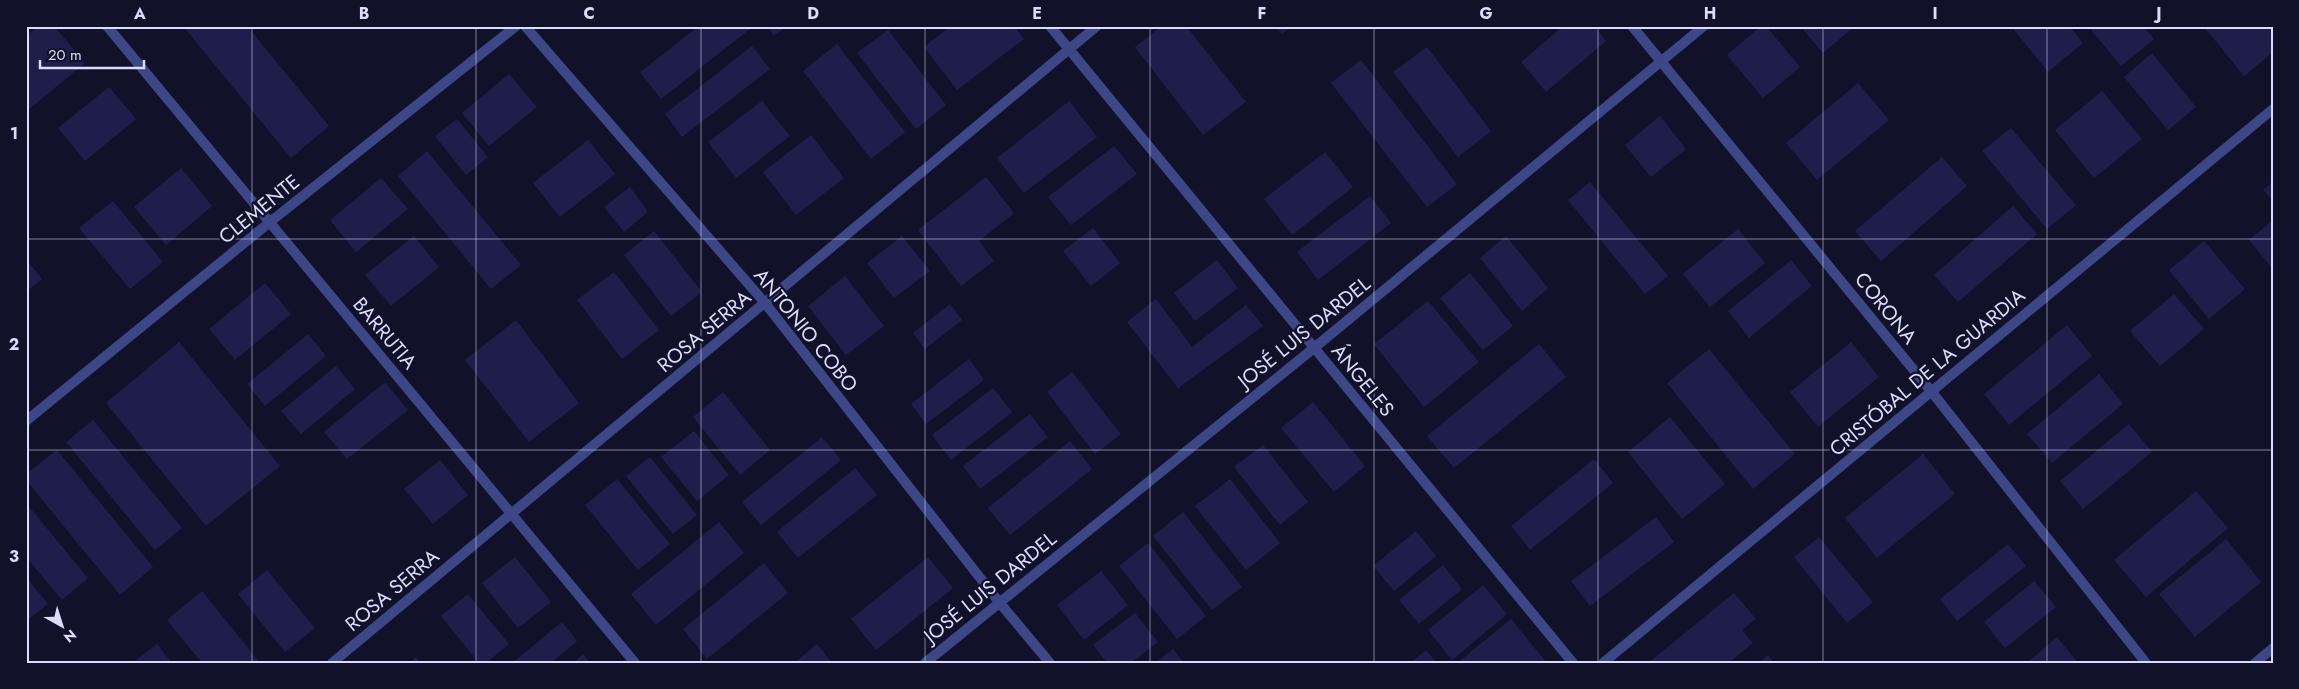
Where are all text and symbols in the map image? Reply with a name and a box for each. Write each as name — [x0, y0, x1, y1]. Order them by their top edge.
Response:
text: A — [133, 2, 146, 25]
text: B — [359, 2, 369, 25]
text: C — [583, 2, 595, 25]
text: D — [807, 2, 819, 25]
text: E — [1032, 2, 1042, 25]
text: F — [1258, 2, 1266, 25]
text: G — [1479, 2, 1493, 25]
text: H — [1704, 2, 1716, 25]
text: I — [1932, 2, 1938, 25]
text: J — [2153, 2, 2162, 25]
scale bar — [40, 38, 144, 70]
text: 20 m — [48, 44, 82, 66]
text: 1 — [10, 122, 18, 145]
street label: CLEMENTE — [213, 168, 306, 251]
street label: ANTONIO COBO — [747, 262, 865, 398]
street label: CORONA — [1848, 266, 1924, 351]
street label: JOSÉ LUIS DARDEL — [1230, 270, 1377, 397]
street label: CRISTÓBAL DE LA GUARDIA — [1823, 281, 2032, 463]
street label: ROSA SERRA — [651, 283, 758, 379]
street label: BARRUTIA — [346, 291, 424, 376]
text: 2 — [9, 333, 19, 356]
street label: ÁNGELES — [1324, 338, 1401, 423]
street label: JOSÉ LUIS DARDEL — [916, 525, 1063, 652]
street label: ROSA SERRA — [339, 542, 446, 638]
text: 3 — [9, 545, 19, 568]
north arrow — [38, 602, 88, 652]
text: N — [60, 625, 81, 647]

